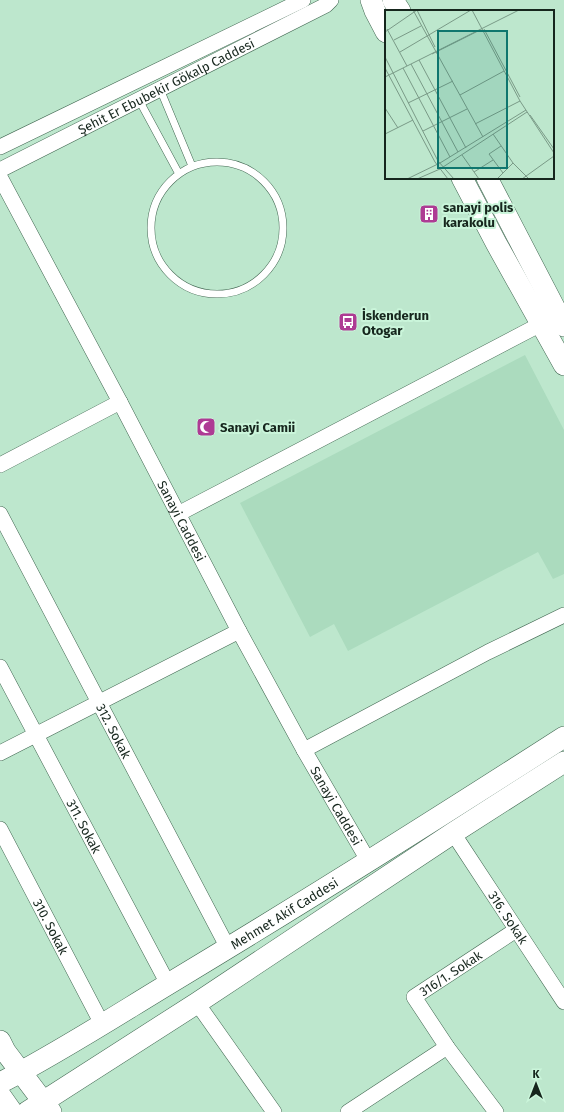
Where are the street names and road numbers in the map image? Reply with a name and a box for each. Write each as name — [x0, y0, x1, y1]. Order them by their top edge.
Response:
street label: Şehit Er Ebubekir Gökalp Caddesi — [75, 35, 257, 137]
street label: Sanayi Caddesi — [155, 478, 209, 564]
street label: 312. Sokak — [93, 701, 135, 761]
street label: Sanayi Caddesi — [308, 763, 365, 848]
street label: 311. Sokak — [64, 797, 105, 856]
street label: Mehmet Akif Caddesi — [228, 875, 341, 952]
street label: 316. Sokak — [486, 888, 531, 947]
street label: 310. Sokak — [30, 896, 72, 957]
street label: 316/1. Sokak — [416, 947, 485, 999]

